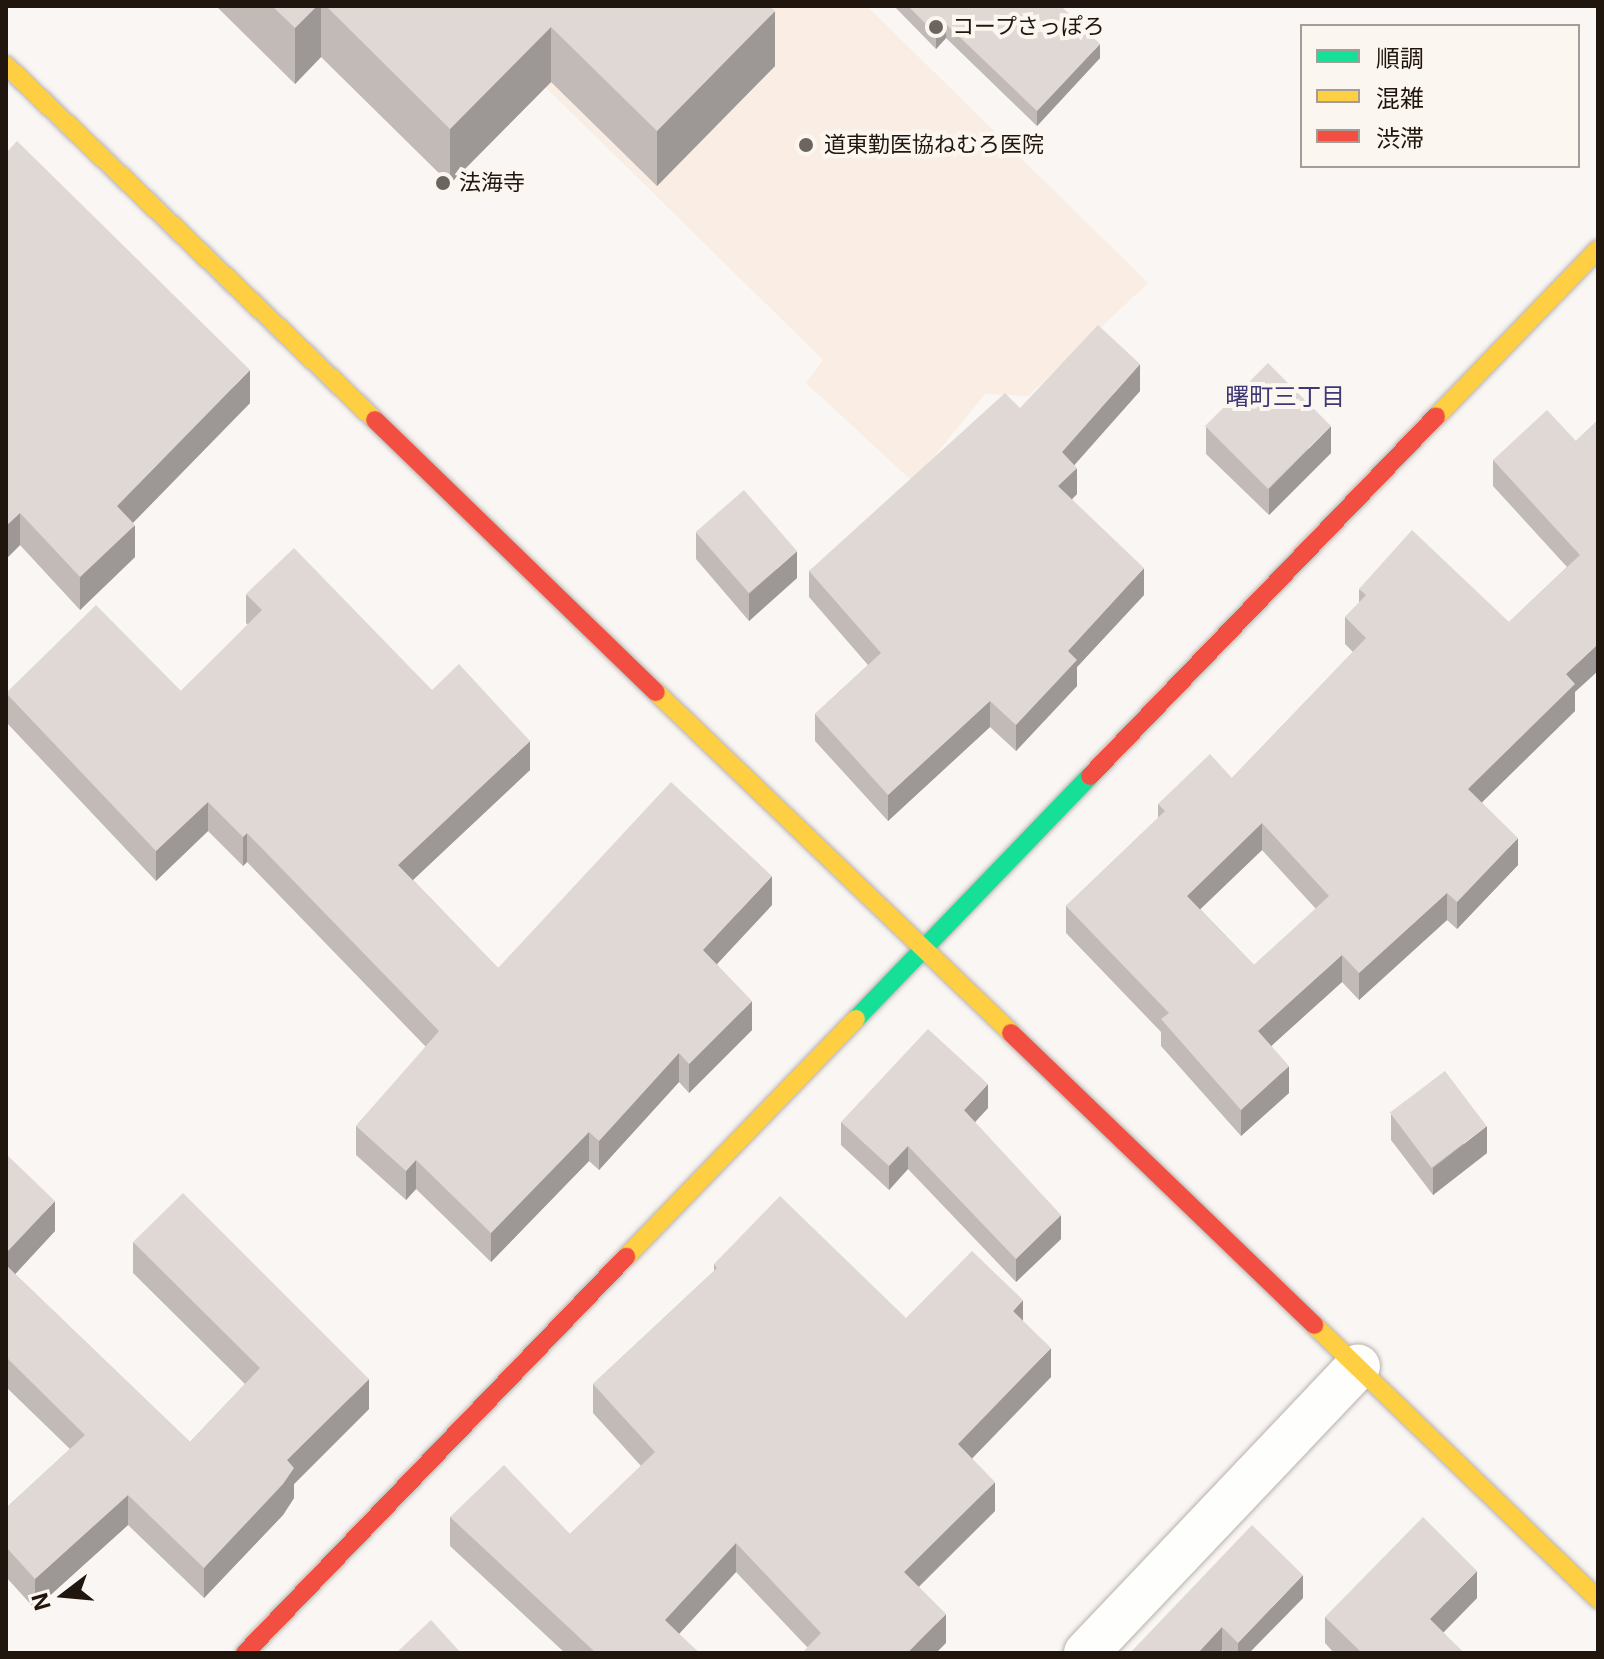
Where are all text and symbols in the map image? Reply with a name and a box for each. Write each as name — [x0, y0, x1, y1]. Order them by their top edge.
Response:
place label: コープさっぽろ — [952, 14, 1106, 40]
marker: コープさっぽろ — [927, 18, 945, 36]
legend — [1300, 24, 1580, 168]
text: 順調 — [1376, 44, 1424, 73]
text: 混雑 — [1376, 84, 1424, 113]
text: 渋滞 — [1376, 124, 1424, 153]
place label: 道東勤医協ねむろ医院 — [824, 132, 1044, 158]
marker: 道東勤医協ねむろ医院 — [795, 134, 817, 156]
place label: 法海寺 — [459, 170, 525, 196]
marker: 法海寺 — [434, 174, 452, 192]
district label: 曙町三丁目 — [1225, 383, 1345, 411]
north arrow — [24, 1555, 104, 1635]
text: N — [26, 1590, 56, 1613]

